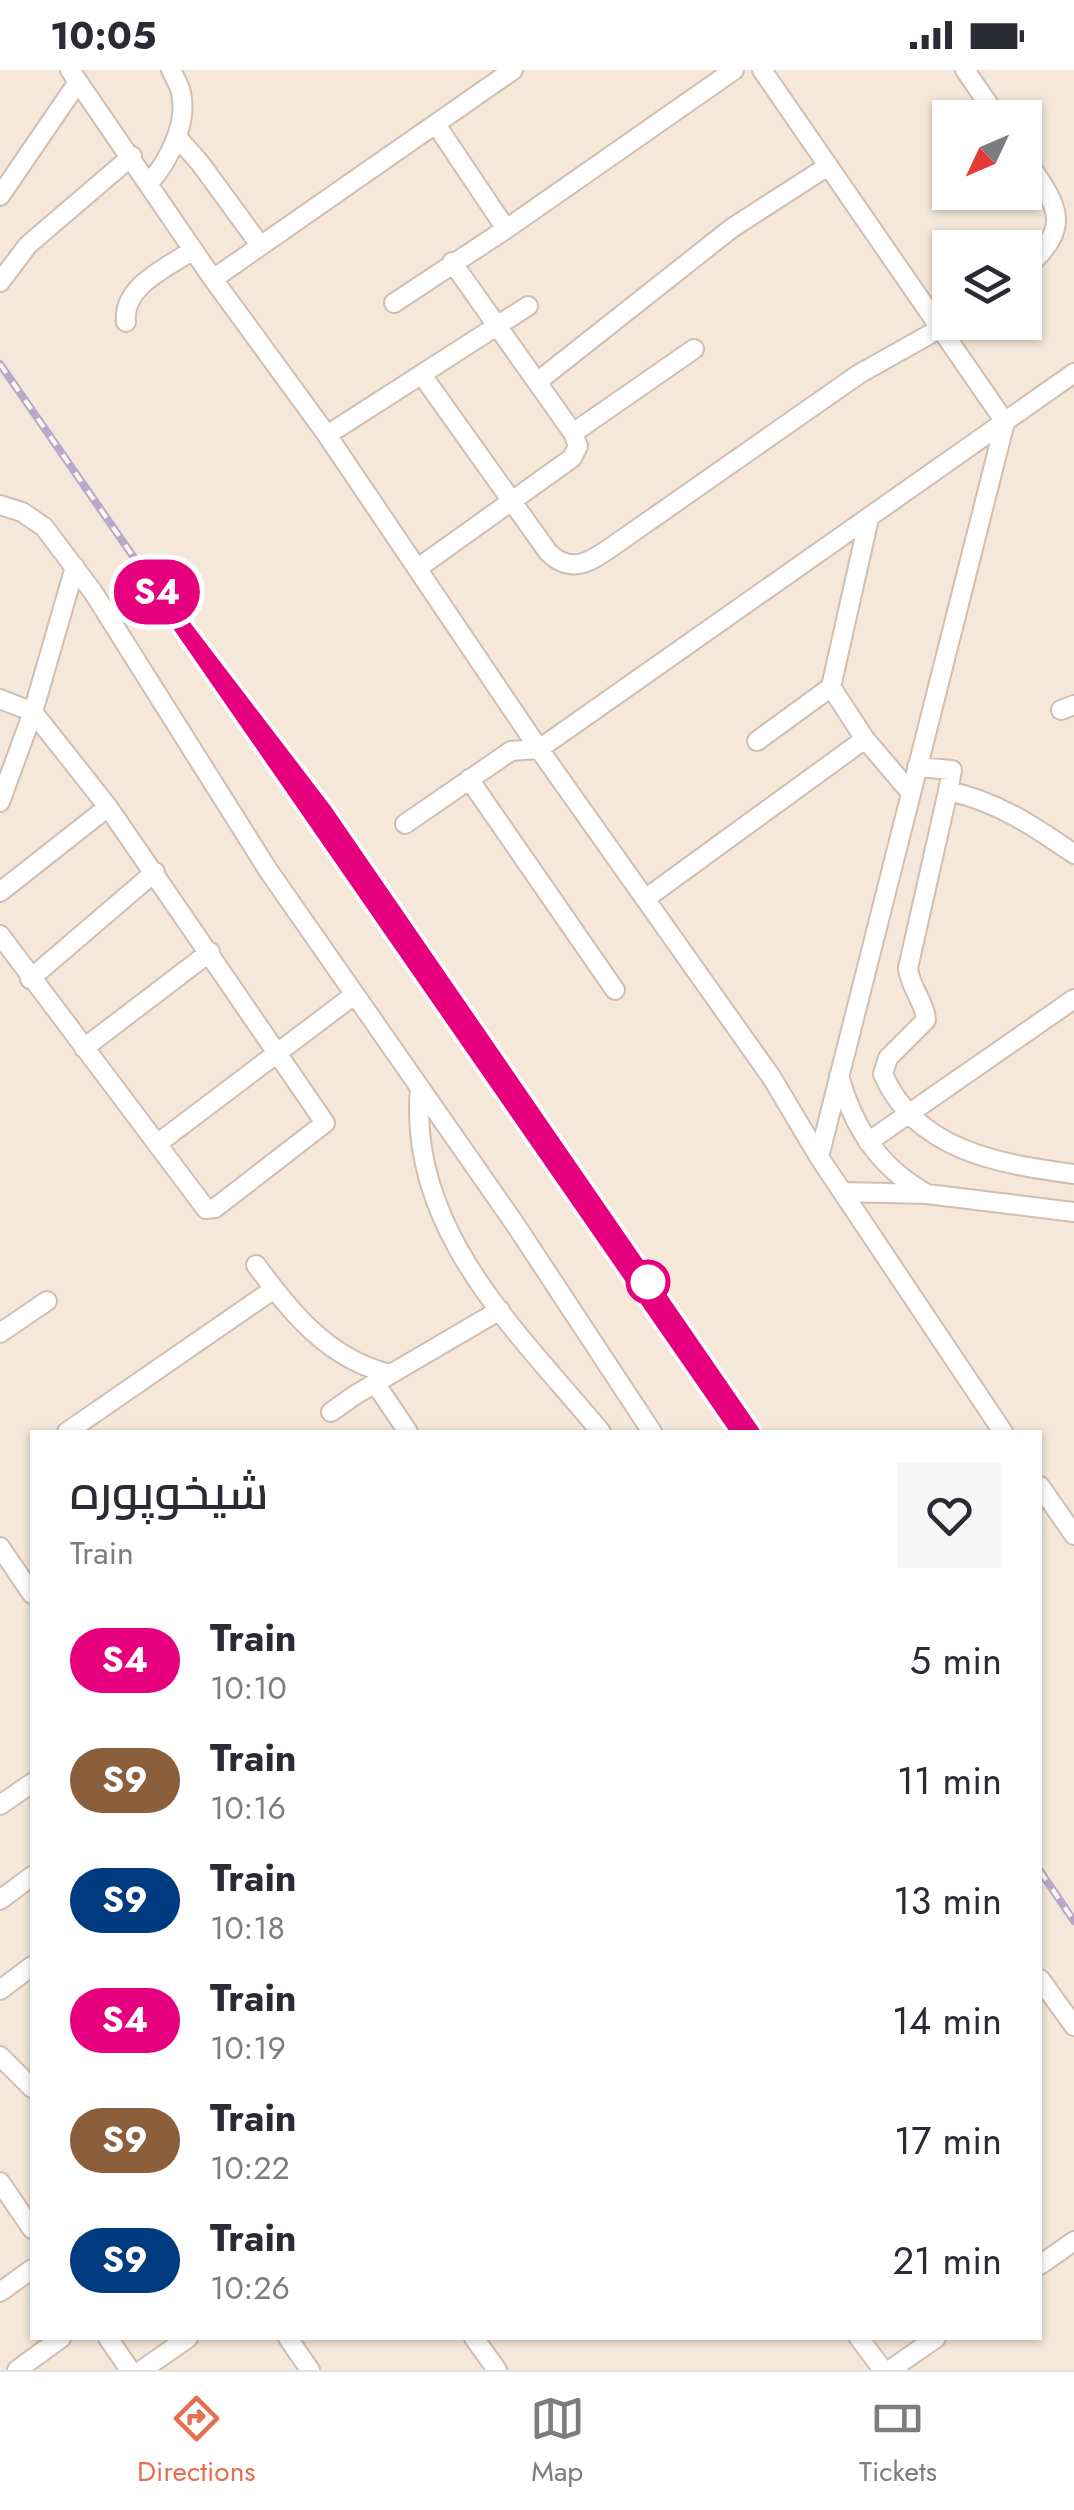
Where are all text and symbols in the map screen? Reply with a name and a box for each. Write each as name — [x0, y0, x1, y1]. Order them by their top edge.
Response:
text: 10:05 — [50, 8, 156, 63]
north arrow — [932, 100, 1042, 210]
map controls — [932, 100, 1042, 340]
button: layers — [932, 230, 1042, 340]
line badge: S4 — [112, 560, 202, 624]
text: S4 — [134, 567, 180, 617]
unlabelled marker — [627, 1261, 669, 1303]
text: شیخوپورہ — [70, 1458, 268, 1527]
button: heart — [897, 1463, 1002, 1568]
text: Train — [70, 1530, 134, 1576]
text: Train — [210, 1610, 297, 1665]
text: 5 min — [910, 1633, 1002, 1688]
text: S4 — [102, 1635, 148, 1685]
text: 10:10 — [210, 1665, 287, 1711]
text: Train — [210, 1730, 297, 1785]
text: 11 min — [897, 1753, 1002, 1808]
text: S9 — [102, 1755, 148, 1805]
text: 10:16 — [210, 1785, 286, 1831]
text: Train — [210, 1850, 297, 1905]
text: 13 min — [893, 1873, 1002, 1928]
text: S9 — [102, 1875, 148, 1925]
text: 10:18 — [210, 1905, 285, 1951]
text: Train — [210, 1970, 297, 2025]
text: 14 min — [892, 1993, 1002, 2048]
text: S4 — [102, 1995, 148, 2045]
text: 10:19 — [210, 2025, 286, 2071]
text: Train — [210, 2090, 297, 2145]
text: 17 min — [894, 2113, 1002, 2168]
text: S9 — [102, 2115, 148, 2165]
text: 10:22 — [210, 2145, 290, 2191]
text: Train — [210, 2210, 297, 2265]
text: 21 min — [892, 2233, 1002, 2288]
text: S9 — [102, 2235, 148, 2285]
text: 10:26 — [210, 2265, 290, 2311]
tab: Directions — [137, 2391, 256, 2492]
tab: Map — [530, 2391, 585, 2492]
tab: Tickets — [859, 2391, 937, 2492]

